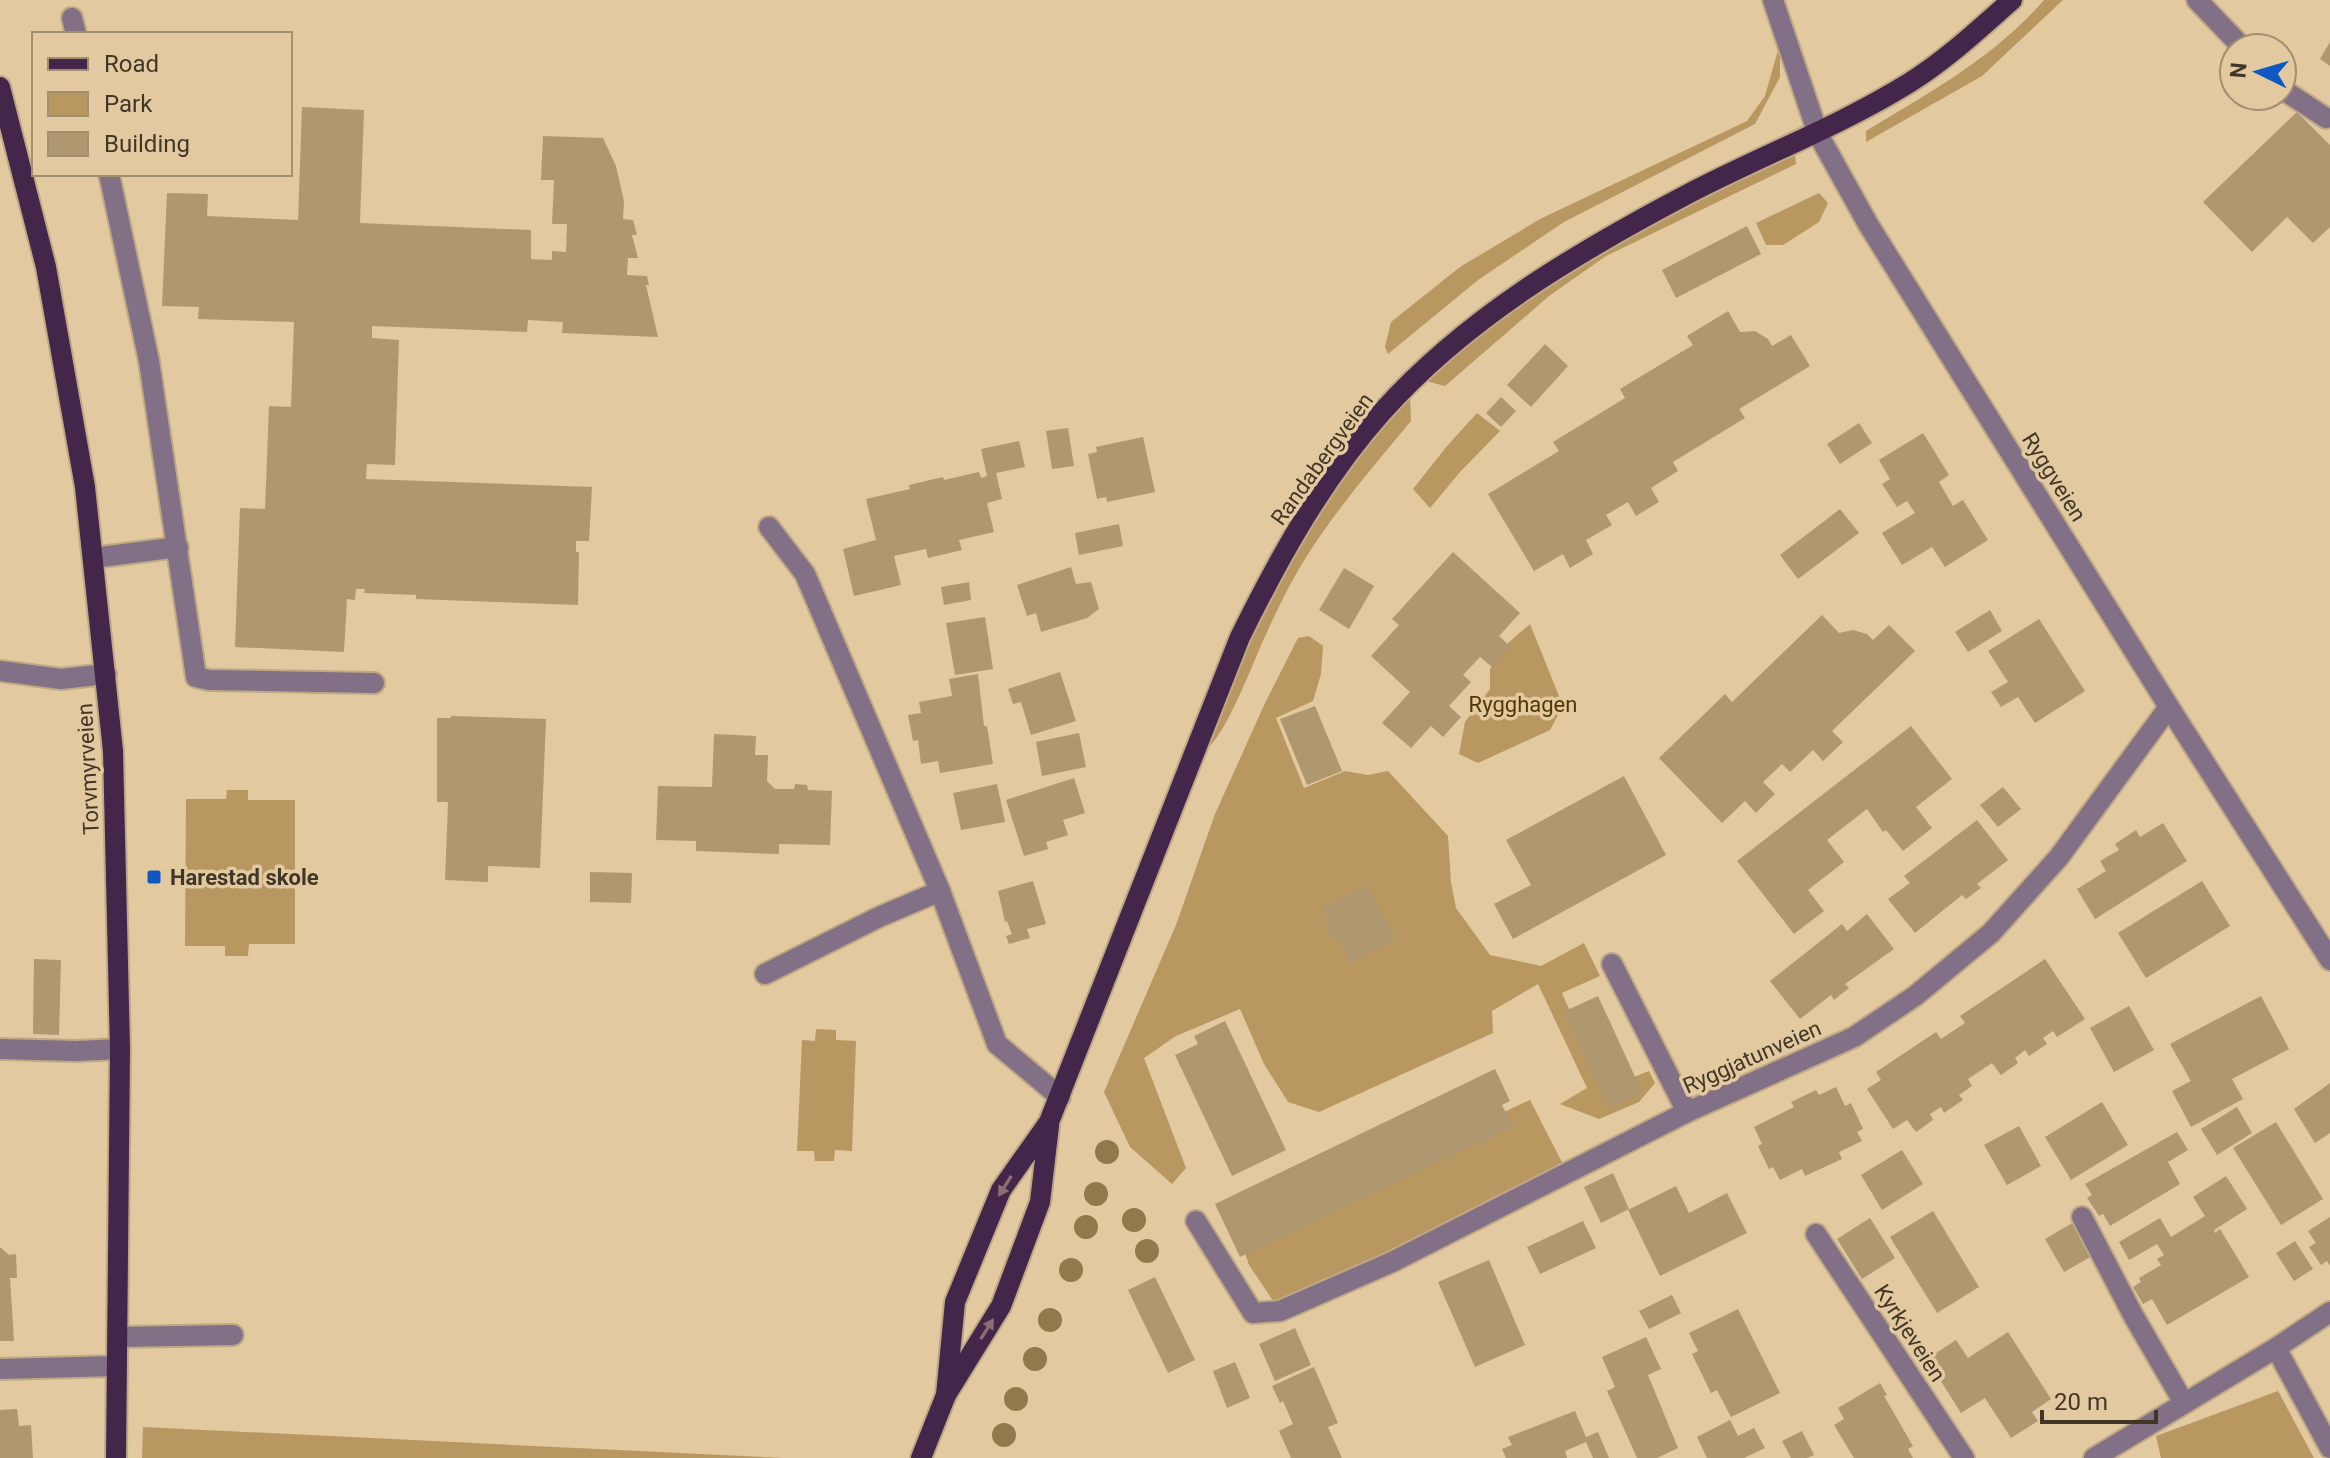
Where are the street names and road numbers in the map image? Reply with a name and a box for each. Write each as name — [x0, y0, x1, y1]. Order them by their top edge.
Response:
street label: Randabergveien — [1266, 388, 1378, 530]
street label: Ryggveien — [2017, 428, 2091, 526]
street label: Torvmyrveien — [72, 703, 104, 835]
street label: Ryggjatunveien — [1679, 1015, 1825, 1099]
street label: Kyrkjeveien — [1869, 1280, 1951, 1386]

